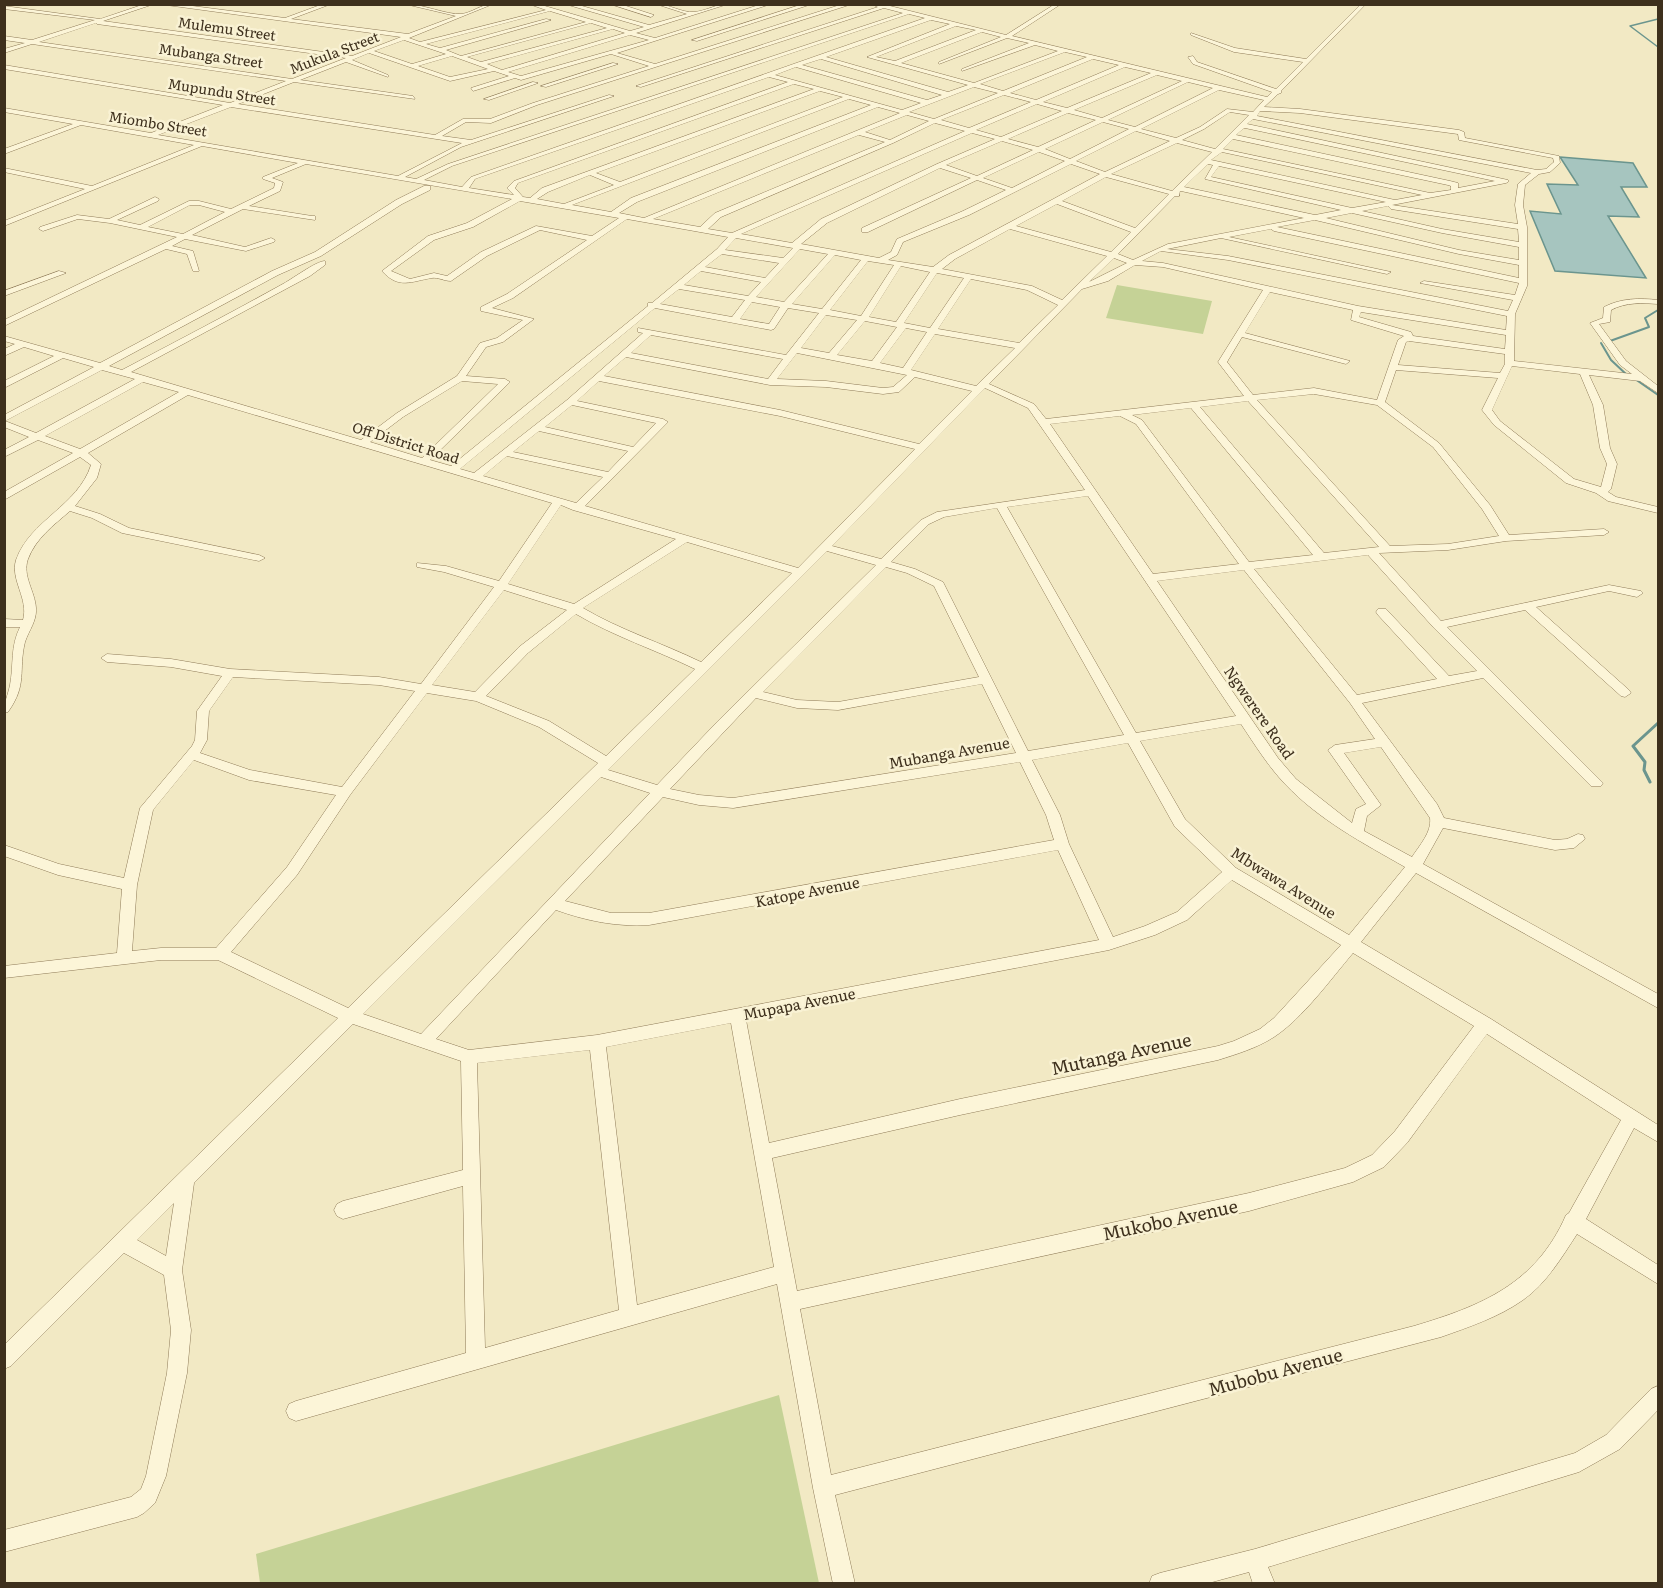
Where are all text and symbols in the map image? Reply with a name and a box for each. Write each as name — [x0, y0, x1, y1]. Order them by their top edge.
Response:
street label: Mulemu Street — [177, 11, 278, 45]
street label: Mukula Street — [286, 26, 382, 78]
street label: Mubanga Street — [158, 38, 265, 72]
street label: Mupundu Street — [167, 73, 278, 109]
street label: Miombo Street — [107, 105, 209, 141]
street label: Off District Road — [350, 416, 462, 468]
street label: Ngwerere Road — [1219, 661, 1301, 763]
street label: Mubanga Avenue — [887, 730, 1011, 774]
street label: Mbwawa Avenue — [1227, 840, 1341, 924]
street label: Katope Avenue — [753, 870, 861, 912]
street label: Mupapa Avenue — [741, 981, 857, 1025]
street label: Mutanga Avenue — [1048, 1025, 1194, 1081]
street label: Mukobo Avenue — [1100, 1191, 1240, 1247]
street label: Mubobu Avenue — [1205, 1340, 1345, 1402]

